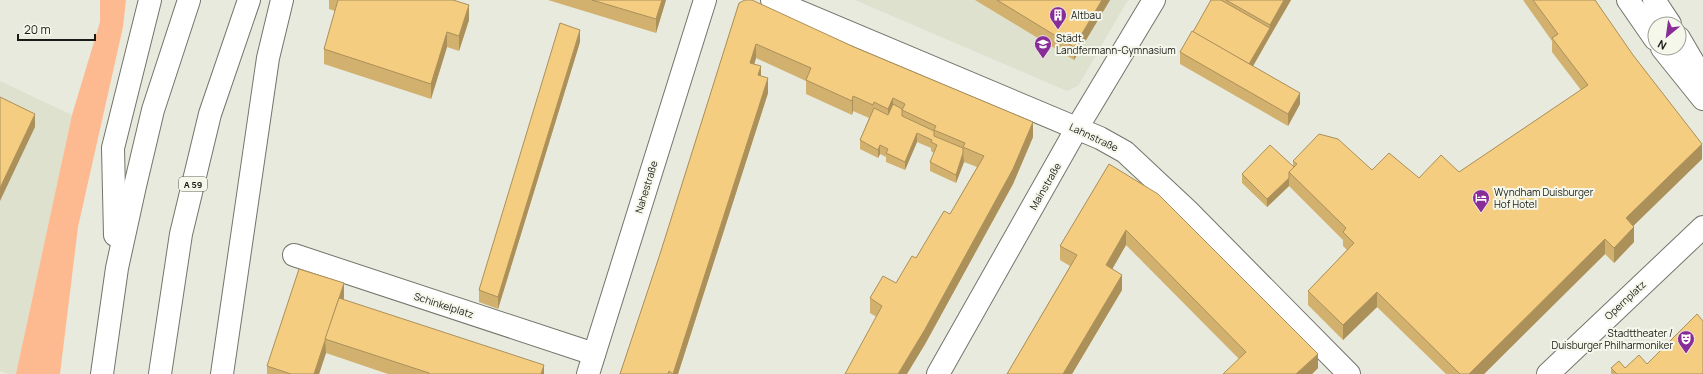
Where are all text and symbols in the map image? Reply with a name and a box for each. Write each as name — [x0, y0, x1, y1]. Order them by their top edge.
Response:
building icon: Altbau — [1048, 5, 1068, 30]
place label: Altbau — [1071, 8, 1101, 22]
scale bar — [18, 16, 95, 42]
north arrow — [1647, 16, 1687, 56]
text: 20 m — [24, 21, 51, 38]
place label: Städt. Landfermann-Gymnasium — [1056, 31, 1176, 57]
school or university icon: Städt. Landfermann-Gymnasium — [1033, 34, 1053, 59]
text: N — [1655, 37, 1669, 54]
street label: Lahnstraße — [1067, 120, 1121, 155]
street label: Nahestraße — [631, 159, 661, 215]
street label: Mainstraße — [1026, 160, 1064, 212]
road number: A 59 — [179, 177, 207, 191]
place label: Wyndham Duisburger Hof Hotel — [1494, 185, 1594, 211]
hotel icon: Wyndham Duisburger Hof Hotel — [1471, 188, 1491, 213]
street label: Opernplatz — [1601, 277, 1649, 323]
street label: Schinkelplatz — [412, 289, 476, 321]
place label: Stadttheater / Duisburger Philharmoniker — [1551, 326, 1673, 352]
theatre icon: Stadttheater / Duisburger Philharmoniker — [1676, 329, 1696, 354]

